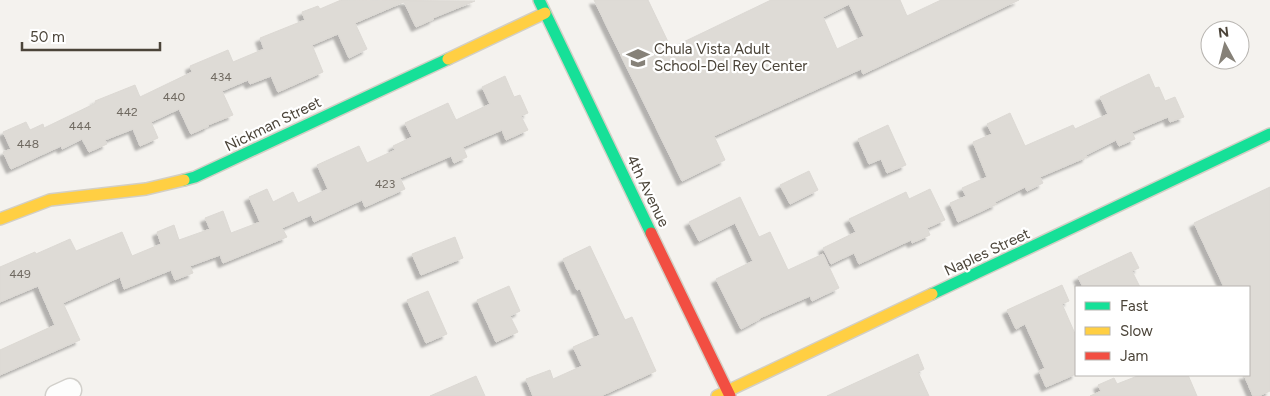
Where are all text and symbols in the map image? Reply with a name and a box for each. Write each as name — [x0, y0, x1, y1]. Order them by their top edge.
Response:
scale bar — [22, 20, 160, 52]
north arrow — [1200, 20, 1250, 70]
text: N — [1217, 23, 1230, 42]
text: 50 m — [30, 28, 65, 46]
place label: Chula Vista Adult School-Del Rey Center — [654, 40, 807, 75]
school or university icon: Chula Vista Adult School-Del Rey Center — [625, 45, 651, 71]
house number: 434 — [210, 70, 232, 84]
house number: 440 — [163, 90, 186, 104]
street label: Nickman Street — [222, 93, 324, 155]
house number: 442 — [116, 105, 138, 119]
house number: 444 — [69, 119, 92, 133]
house number: 448 — [17, 137, 39, 151]
street label: 4th Avenue — [623, 152, 673, 230]
house number: 423 — [375, 177, 395, 191]
street label: Naples Street — [941, 224, 1033, 280]
house number: 449 — [9, 267, 31, 281]
legend — [1075, 286, 1250, 376]
text: Fast — [1120, 297, 1149, 315]
text: Slow — [1120, 322, 1153, 340]
text: Jam — [1120, 347, 1148, 365]

